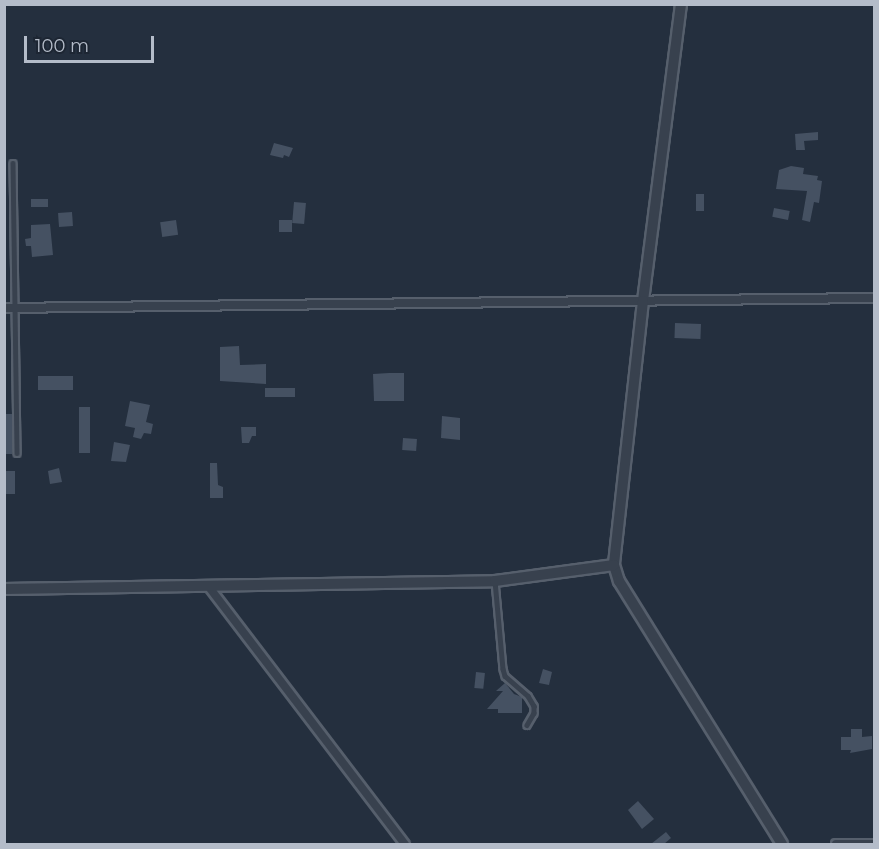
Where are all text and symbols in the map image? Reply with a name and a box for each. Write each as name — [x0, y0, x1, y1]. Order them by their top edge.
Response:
scale bar — [27, 24, 158, 62]
text: 100 m — [35, 35, 89, 57]

